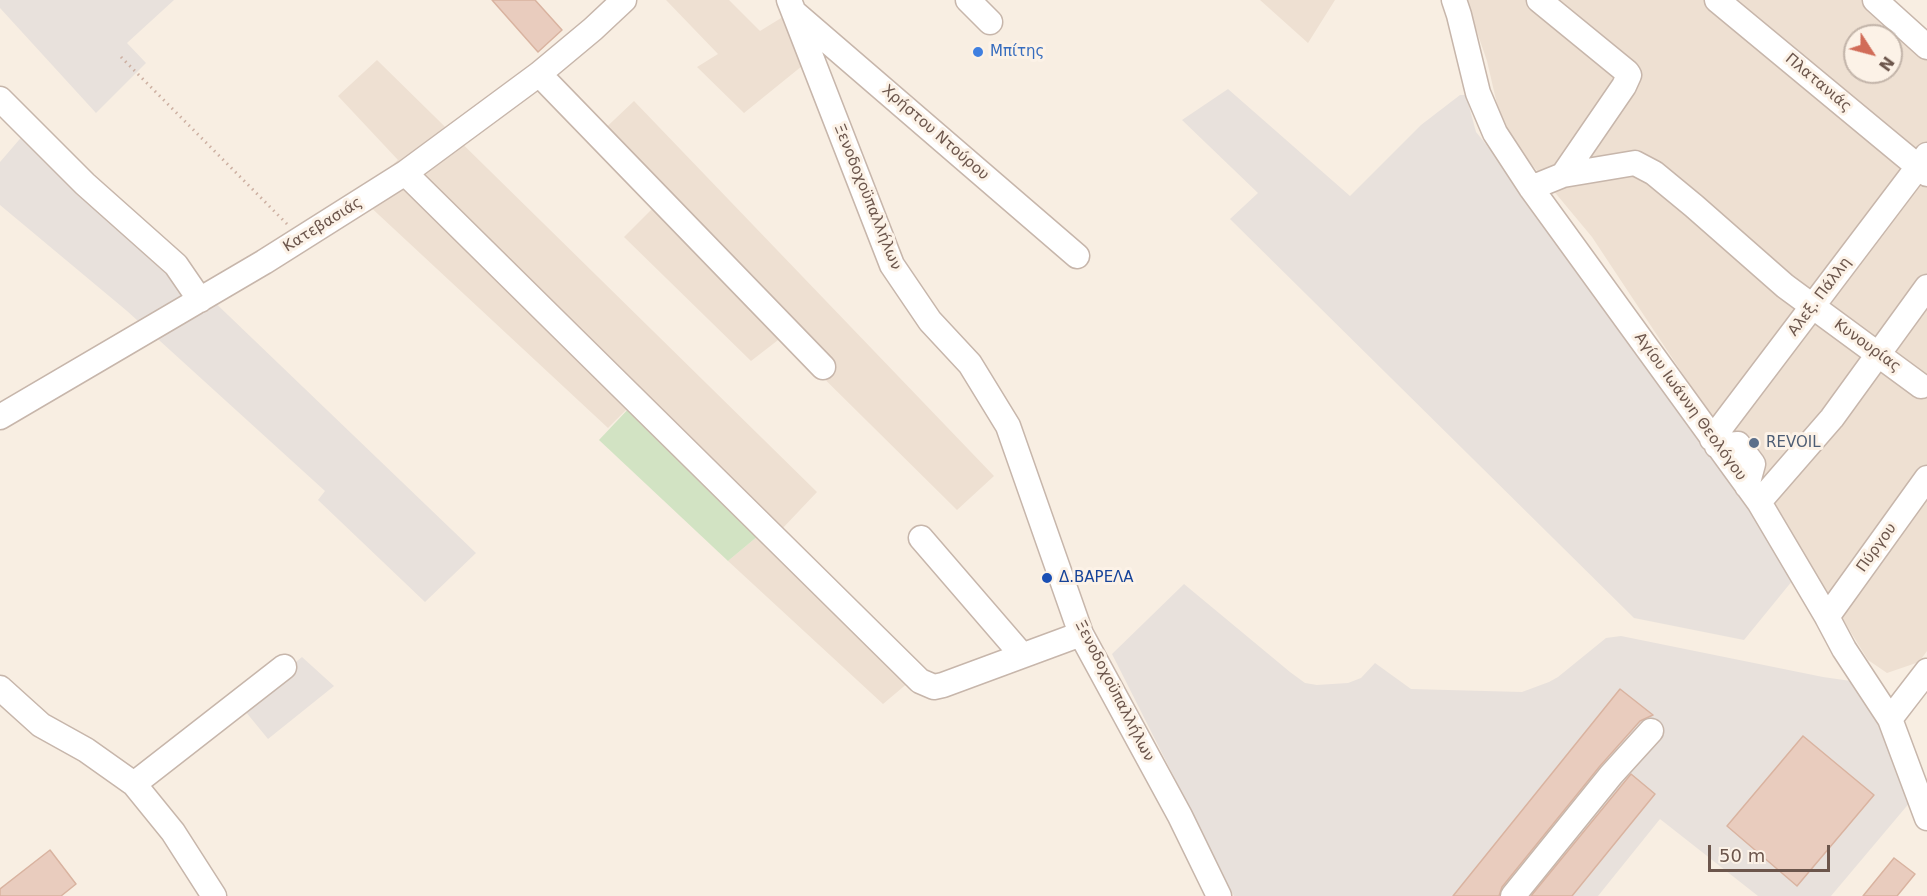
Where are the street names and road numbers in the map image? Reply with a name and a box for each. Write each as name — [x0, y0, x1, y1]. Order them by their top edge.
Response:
street label: Πλατανιάς — [1781, 50, 1855, 116]
street label: Χρήστου Ντούρου — [878, 82, 992, 184]
street label: Ξενοδοχοϋπαλλήλων — [829, 121, 905, 273]
street label: Κατεβασιάς — [280, 194, 366, 256]
street label: Αλεξ. Πάλλη — [1785, 254, 1855, 340]
street label: Κυνουρίας — [1830, 316, 1904, 376]
street label: Αγίου Ιωάννη Θεολόγου — [1630, 329, 1750, 485]
street label: Πύργου — [1853, 520, 1901, 576]
street label: Ξενοδοχοϋπαλλήλων — [1071, 617, 1157, 765]

